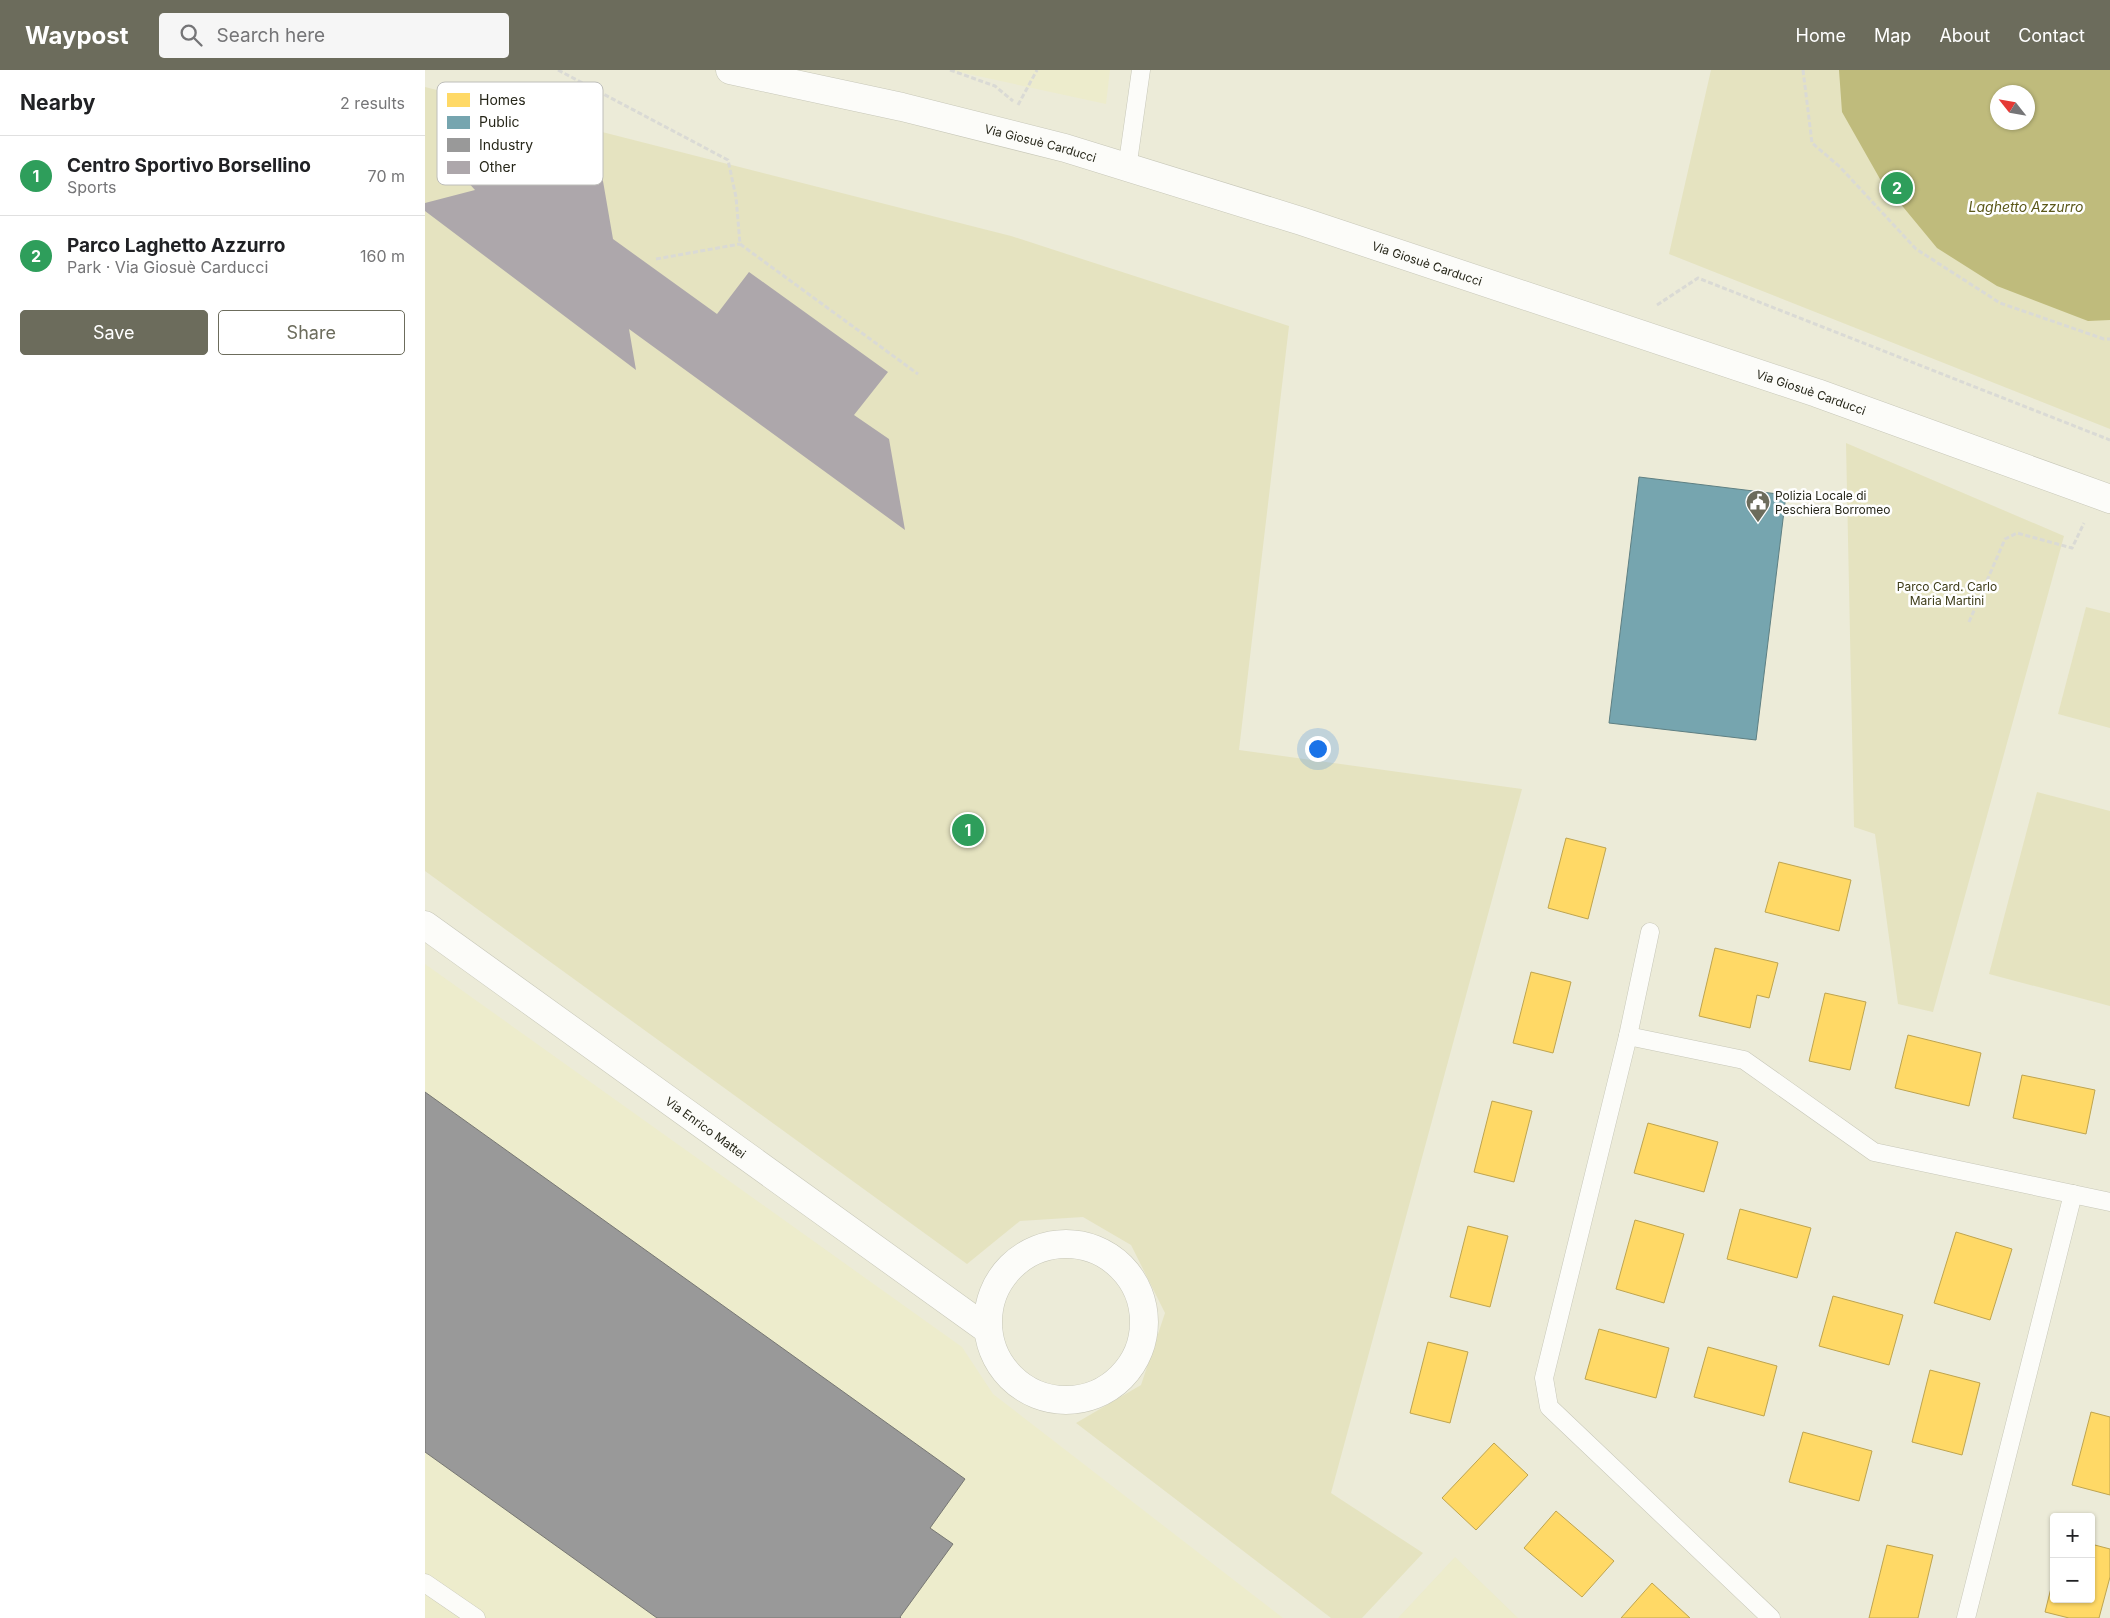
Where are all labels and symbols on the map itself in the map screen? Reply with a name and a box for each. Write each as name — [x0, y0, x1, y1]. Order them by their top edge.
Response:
legend — [437, 82, 603, 185]
north arrow — [1990, 85, 2035, 130]
text: Homes — [479, 91, 526, 108]
text: Public — [479, 113, 520, 130]
street label: Via Giosuè Carducci — [983, 121, 1098, 165]
text: Industry — [479, 136, 533, 153]
text: Other — [479, 158, 516, 175]
pin: 2 — [1881, 169, 1913, 207]
water label: Laghetto Azzurro — [1969, 198, 2083, 215]
street label: Via Giosuè Carducci — [1370, 238, 1484, 288]
street label: Via Giosuè Carducci — [1754, 366, 1868, 418]
place label: Polizia Locale di Peschiera Borromeo — [1775, 488, 1890, 517]
public building icon: Polizia Locale di Peschiera Borromeo — [1745, 489, 1771, 523]
park label: Parco Card. Carlo Maria Martini — [1897, 579, 1997, 608]
your location — [1305, 736, 1331, 762]
pin: 1 — [952, 811, 984, 849]
street label: Via Enrico Mattei — [663, 1093, 749, 1161]

